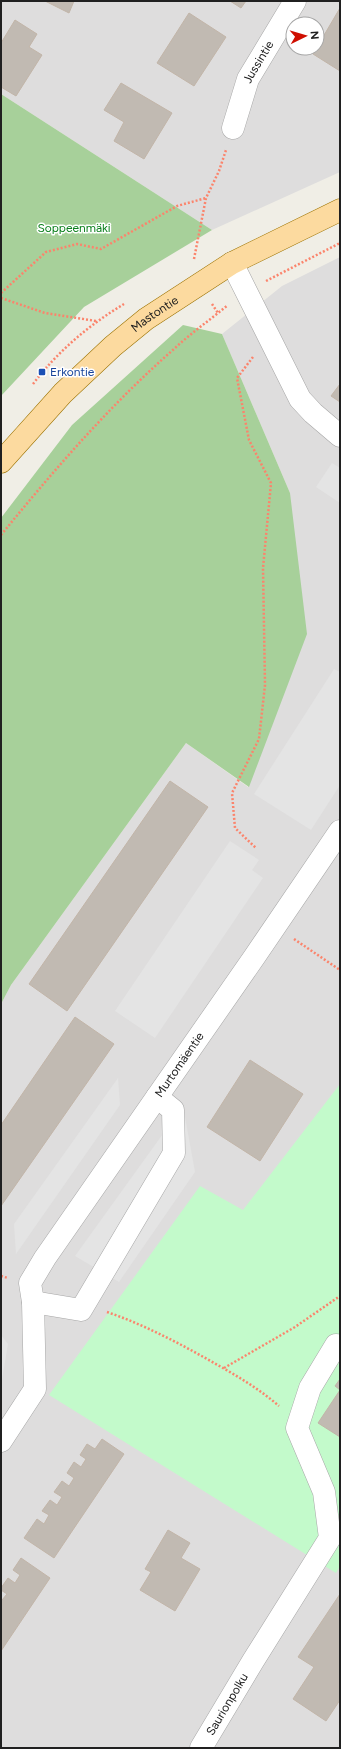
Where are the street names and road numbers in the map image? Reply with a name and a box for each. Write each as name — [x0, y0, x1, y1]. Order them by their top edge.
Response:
street label: Jussintie — [240, 38, 277, 85]
street label: Mastontie — [128, 293, 181, 335]
street label: Murtomäentie — [152, 1029, 207, 1100]
street label: Saurionpolku — [203, 1671, 251, 1738]

